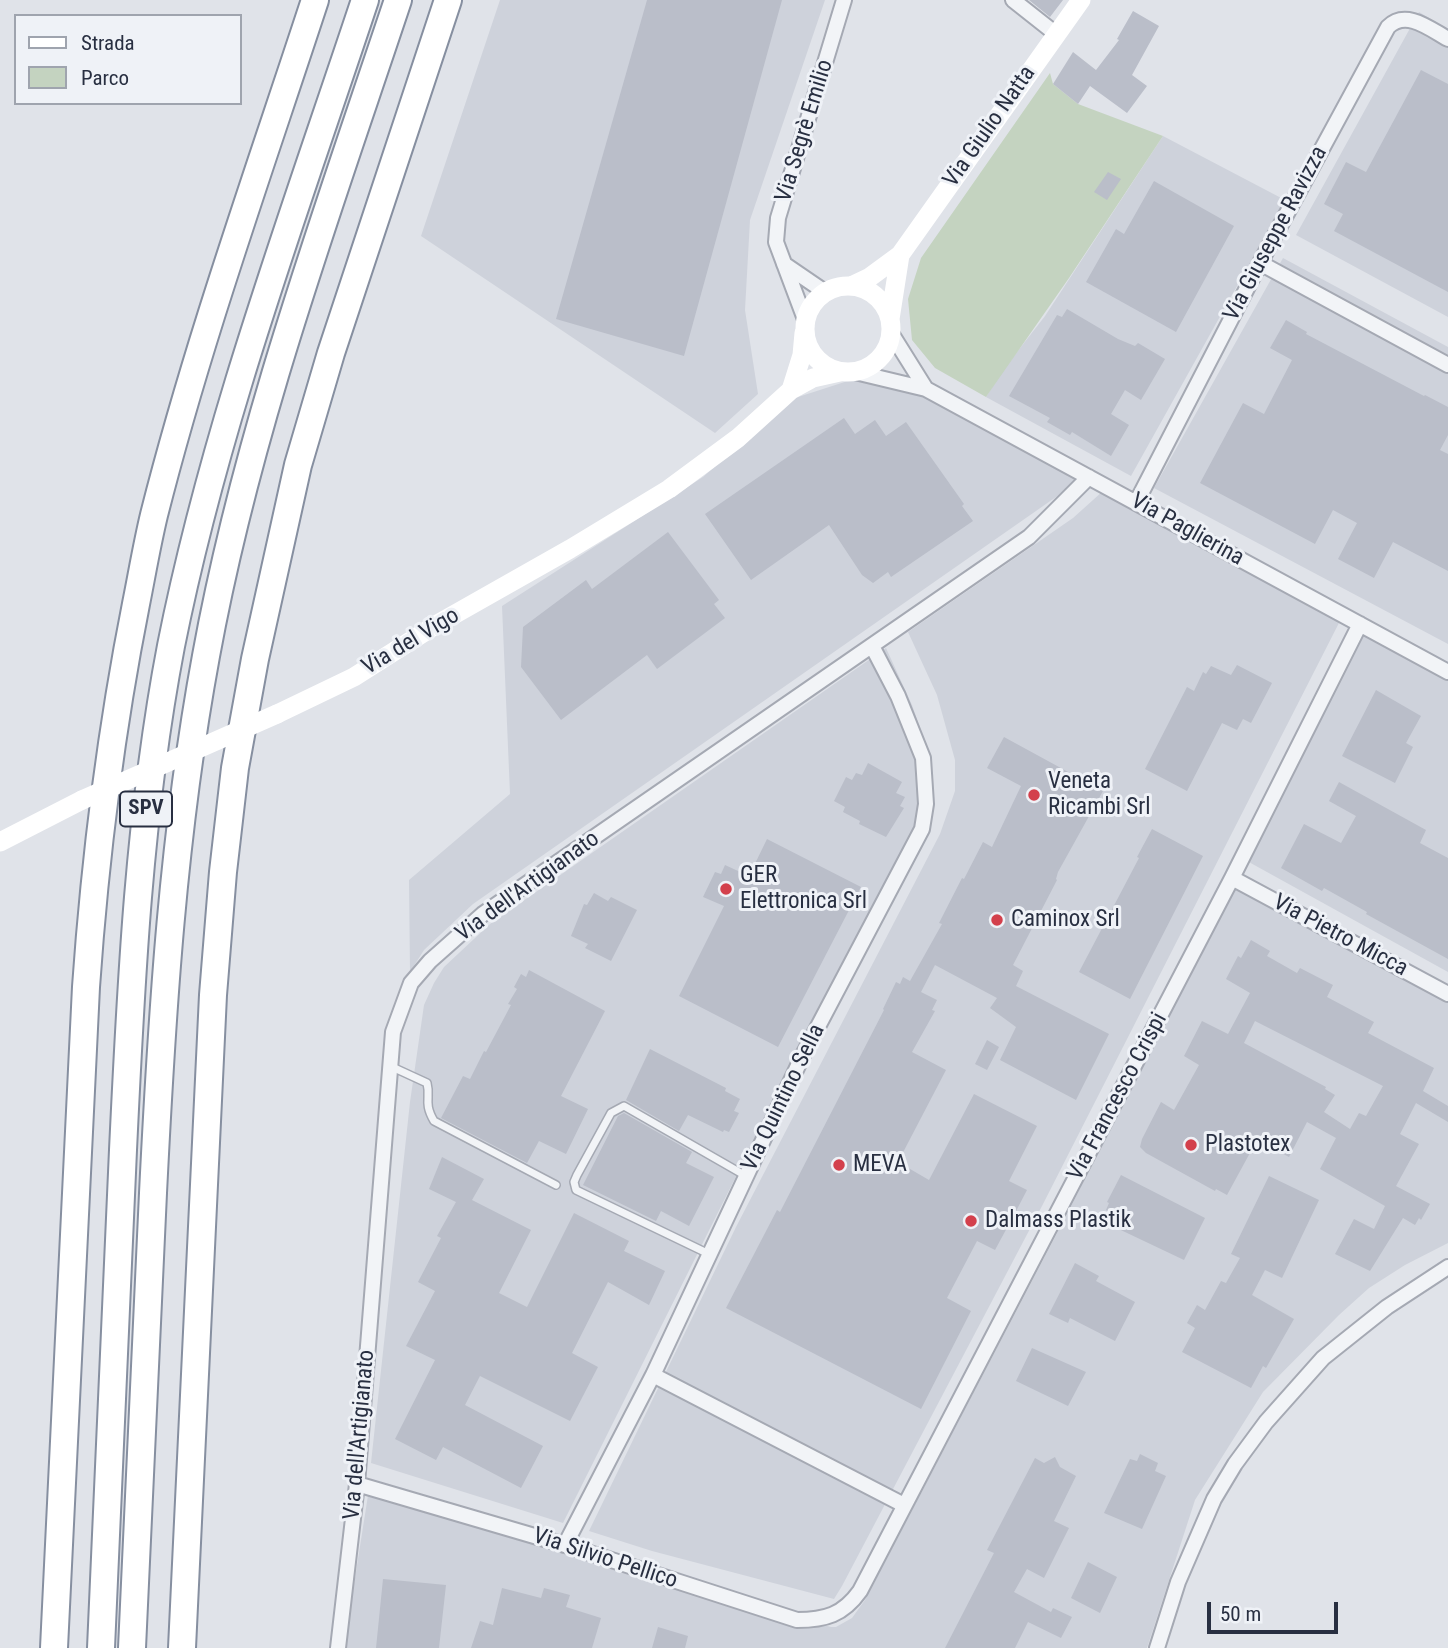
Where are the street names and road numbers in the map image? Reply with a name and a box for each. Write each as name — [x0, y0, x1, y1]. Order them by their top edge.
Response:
street label: Via Segrè Emilio — [770, 56, 840, 206]
street label: Via Giulio Natta — [938, 61, 1042, 193]
street label: Via Giuseppe Ravizza — [1218, 142, 1334, 326]
street label: Via Paglierina — [1126, 488, 1248, 572]
street label: Via del Vigo — [357, 602, 465, 682]
road number: SPV — [120, 792, 172, 826]
street label: Via dell'Artigianato — [451, 826, 605, 948]
street label: Via Pietro Micca — [1268, 889, 1412, 983]
street label: Via Francesco Crispi — [1062, 1009, 1174, 1185]
street label: Via Quintino Sella — [736, 1020, 832, 1176]
street label: Via dell'Artigianato — [339, 1349, 381, 1521]
street label: Via Silvio Pellico — [529, 1523, 681, 1595]

